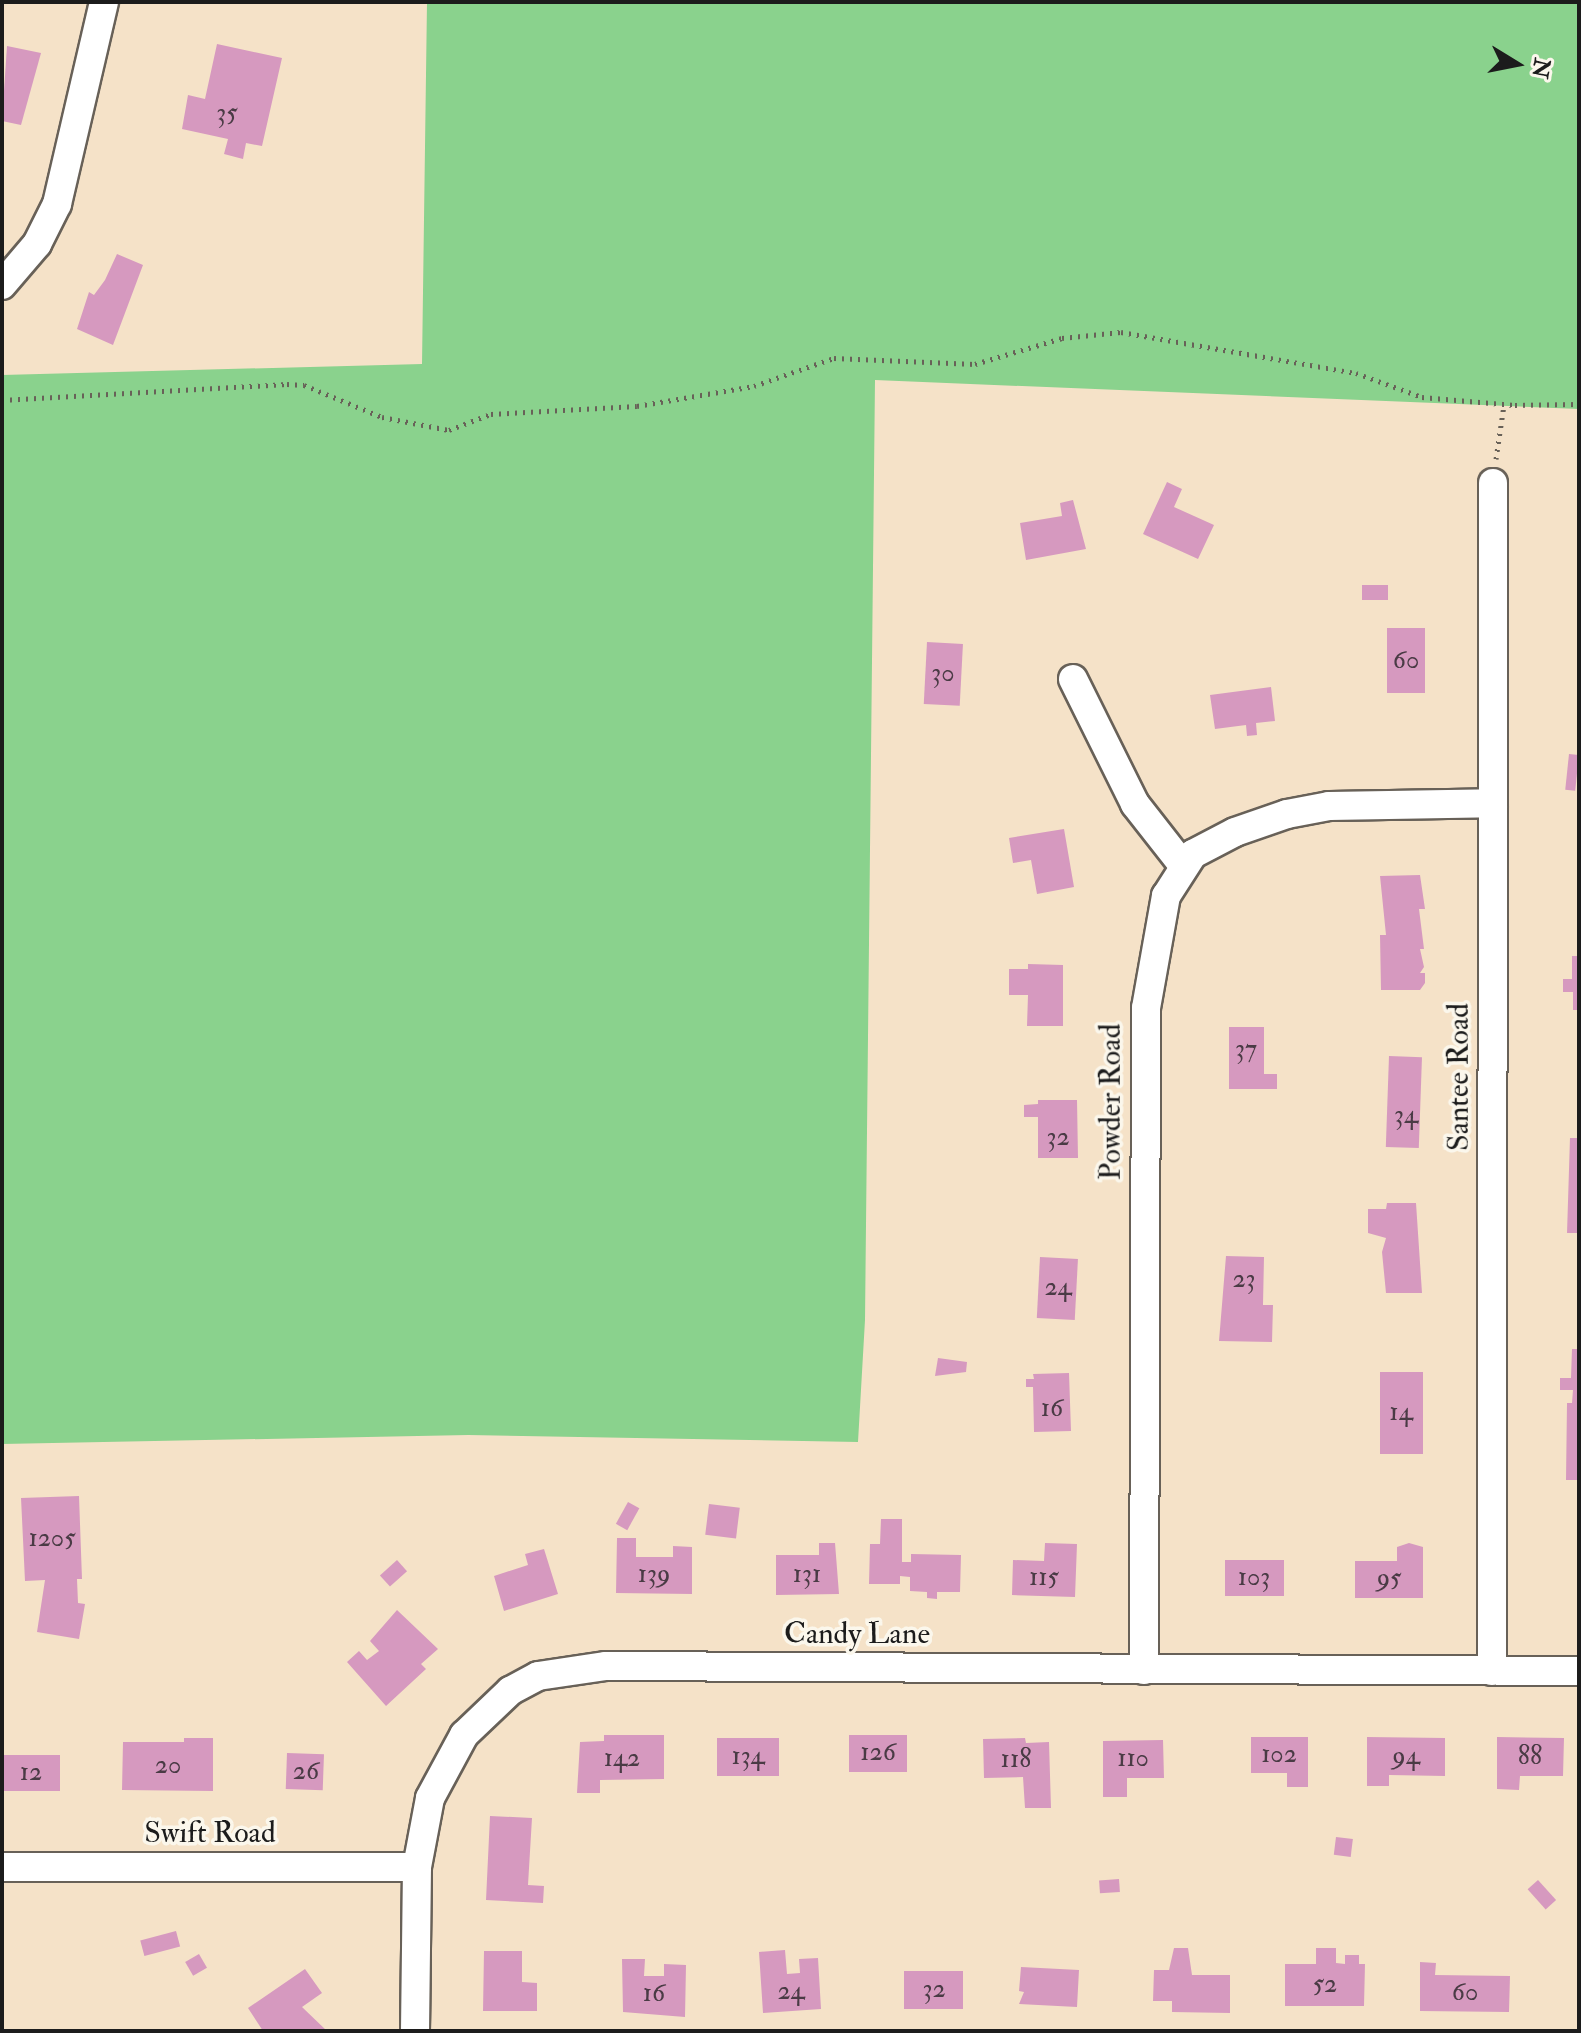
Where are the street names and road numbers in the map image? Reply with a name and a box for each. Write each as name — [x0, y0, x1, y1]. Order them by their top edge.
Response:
street label: Santee Road — [1441, 1003, 1477, 1151]
street label: Powder Road — [1093, 1024, 1129, 1180]
street label: Candy Lane — [784, 1616, 930, 1652]
street label: Swift Road — [144, 1815, 276, 1851]

